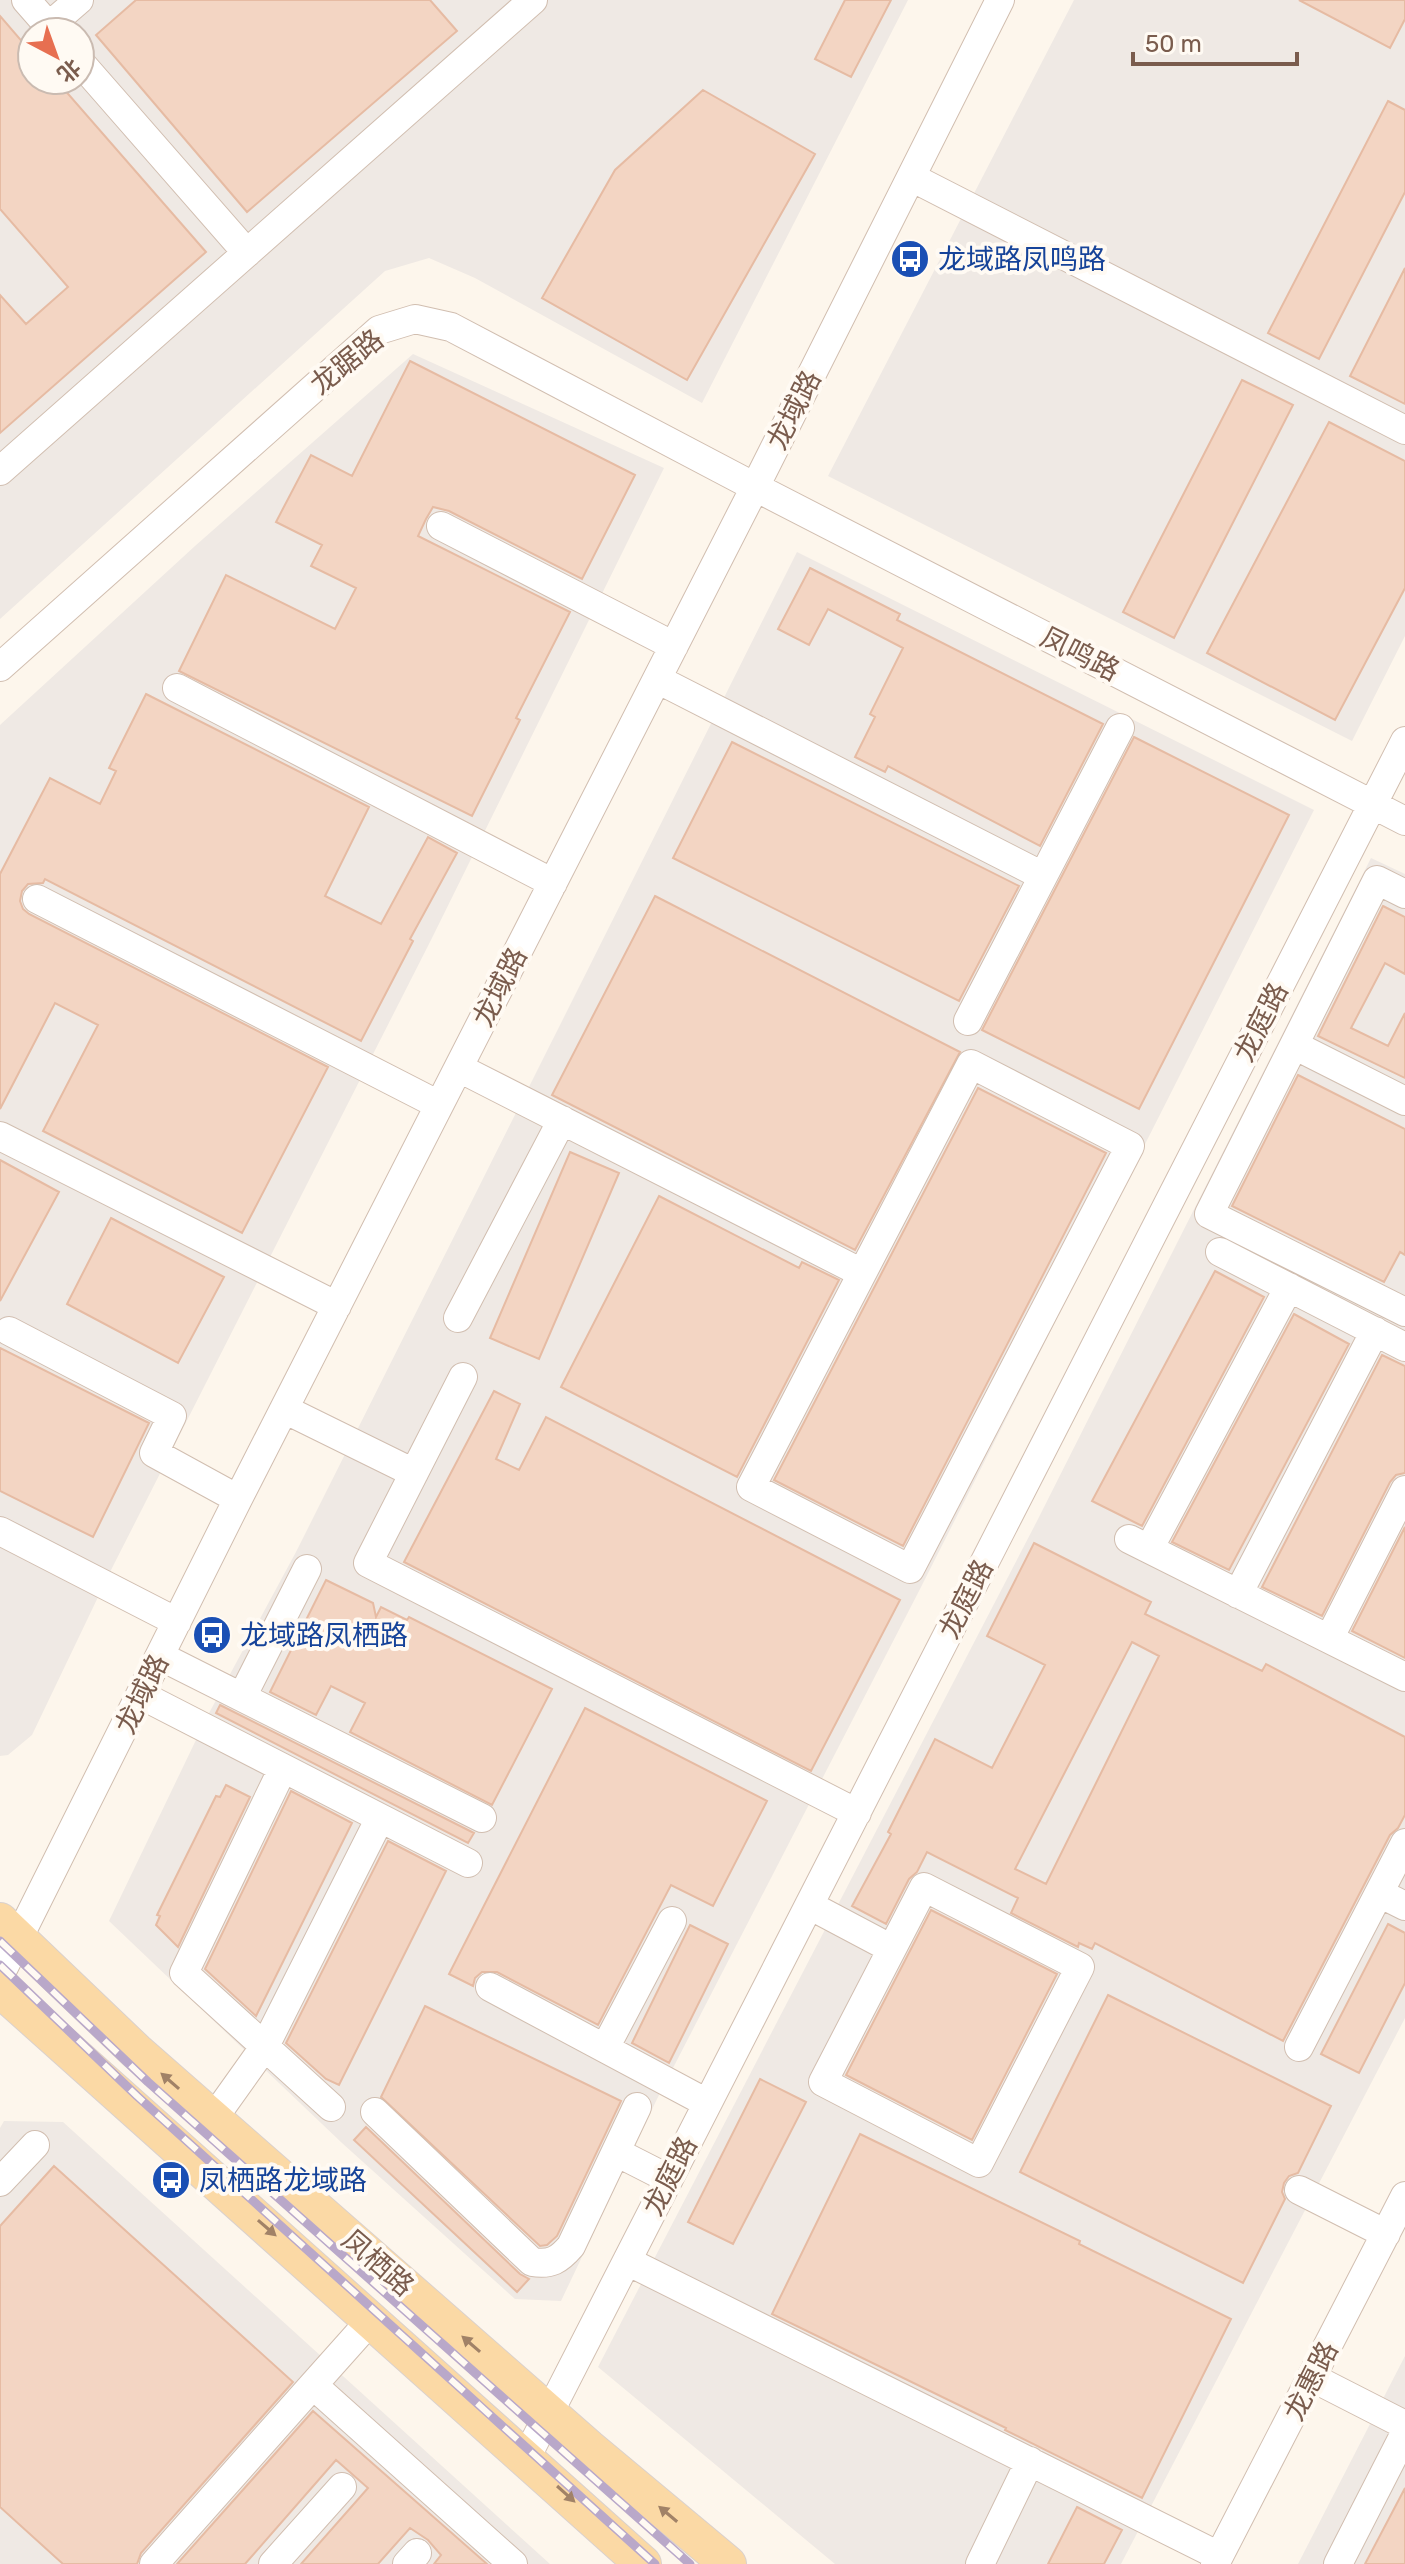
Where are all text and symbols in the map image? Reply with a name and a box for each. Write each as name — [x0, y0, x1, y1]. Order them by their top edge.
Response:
north arrow — [16, 16, 96, 96]
scale bar — [1133, 16, 1297, 66]
text: 50 m — [1145, 30, 1202, 58]
text: 北 — [52, 53, 86, 88]
bus stop icon: 龙域路凤鸣路 — [889, 238, 931, 280]
place label: 龙域路凤鸣路 — [938, 243, 1106, 276]
street label: 龙踞路 — [304, 323, 390, 401]
street label: 龙域路 — [760, 365, 828, 455]
street label: 凤鸣路 — [1035, 620, 1125, 688]
street label: 龙域路 — [466, 942, 534, 1032]
street label: 龙庭路 — [1227, 977, 1295, 1067]
street label: 龙庭路 — [932, 1554, 1000, 1644]
bus stop icon: 龙域路凤栖路 — [191, 1614, 233, 1656]
place label: 龙域路凤栖路 — [240, 1619, 408, 1652]
street label: 龙域路 — [109, 1649, 175, 1739]
one-way arrow — [160, 2073, 180, 2090]
street label: 龙庭路 — [636, 2131, 704, 2221]
bus stop icon: 凤栖路龙域路 — [150, 2159, 192, 2201]
place label: 凤栖路龙域路 — [199, 2164, 367, 2197]
one-way arrow — [256, 2219, 276, 2236]
street label: 凤栖路 — [335, 2223, 421, 2303]
one-way arrow — [462, 2336, 481, 2354]
street label: 龙惠路 — [1277, 2336, 1345, 2426]
one-way arrow — [556, 2484, 575, 2502]
one-way arrow — [659, 2506, 679, 2523]

